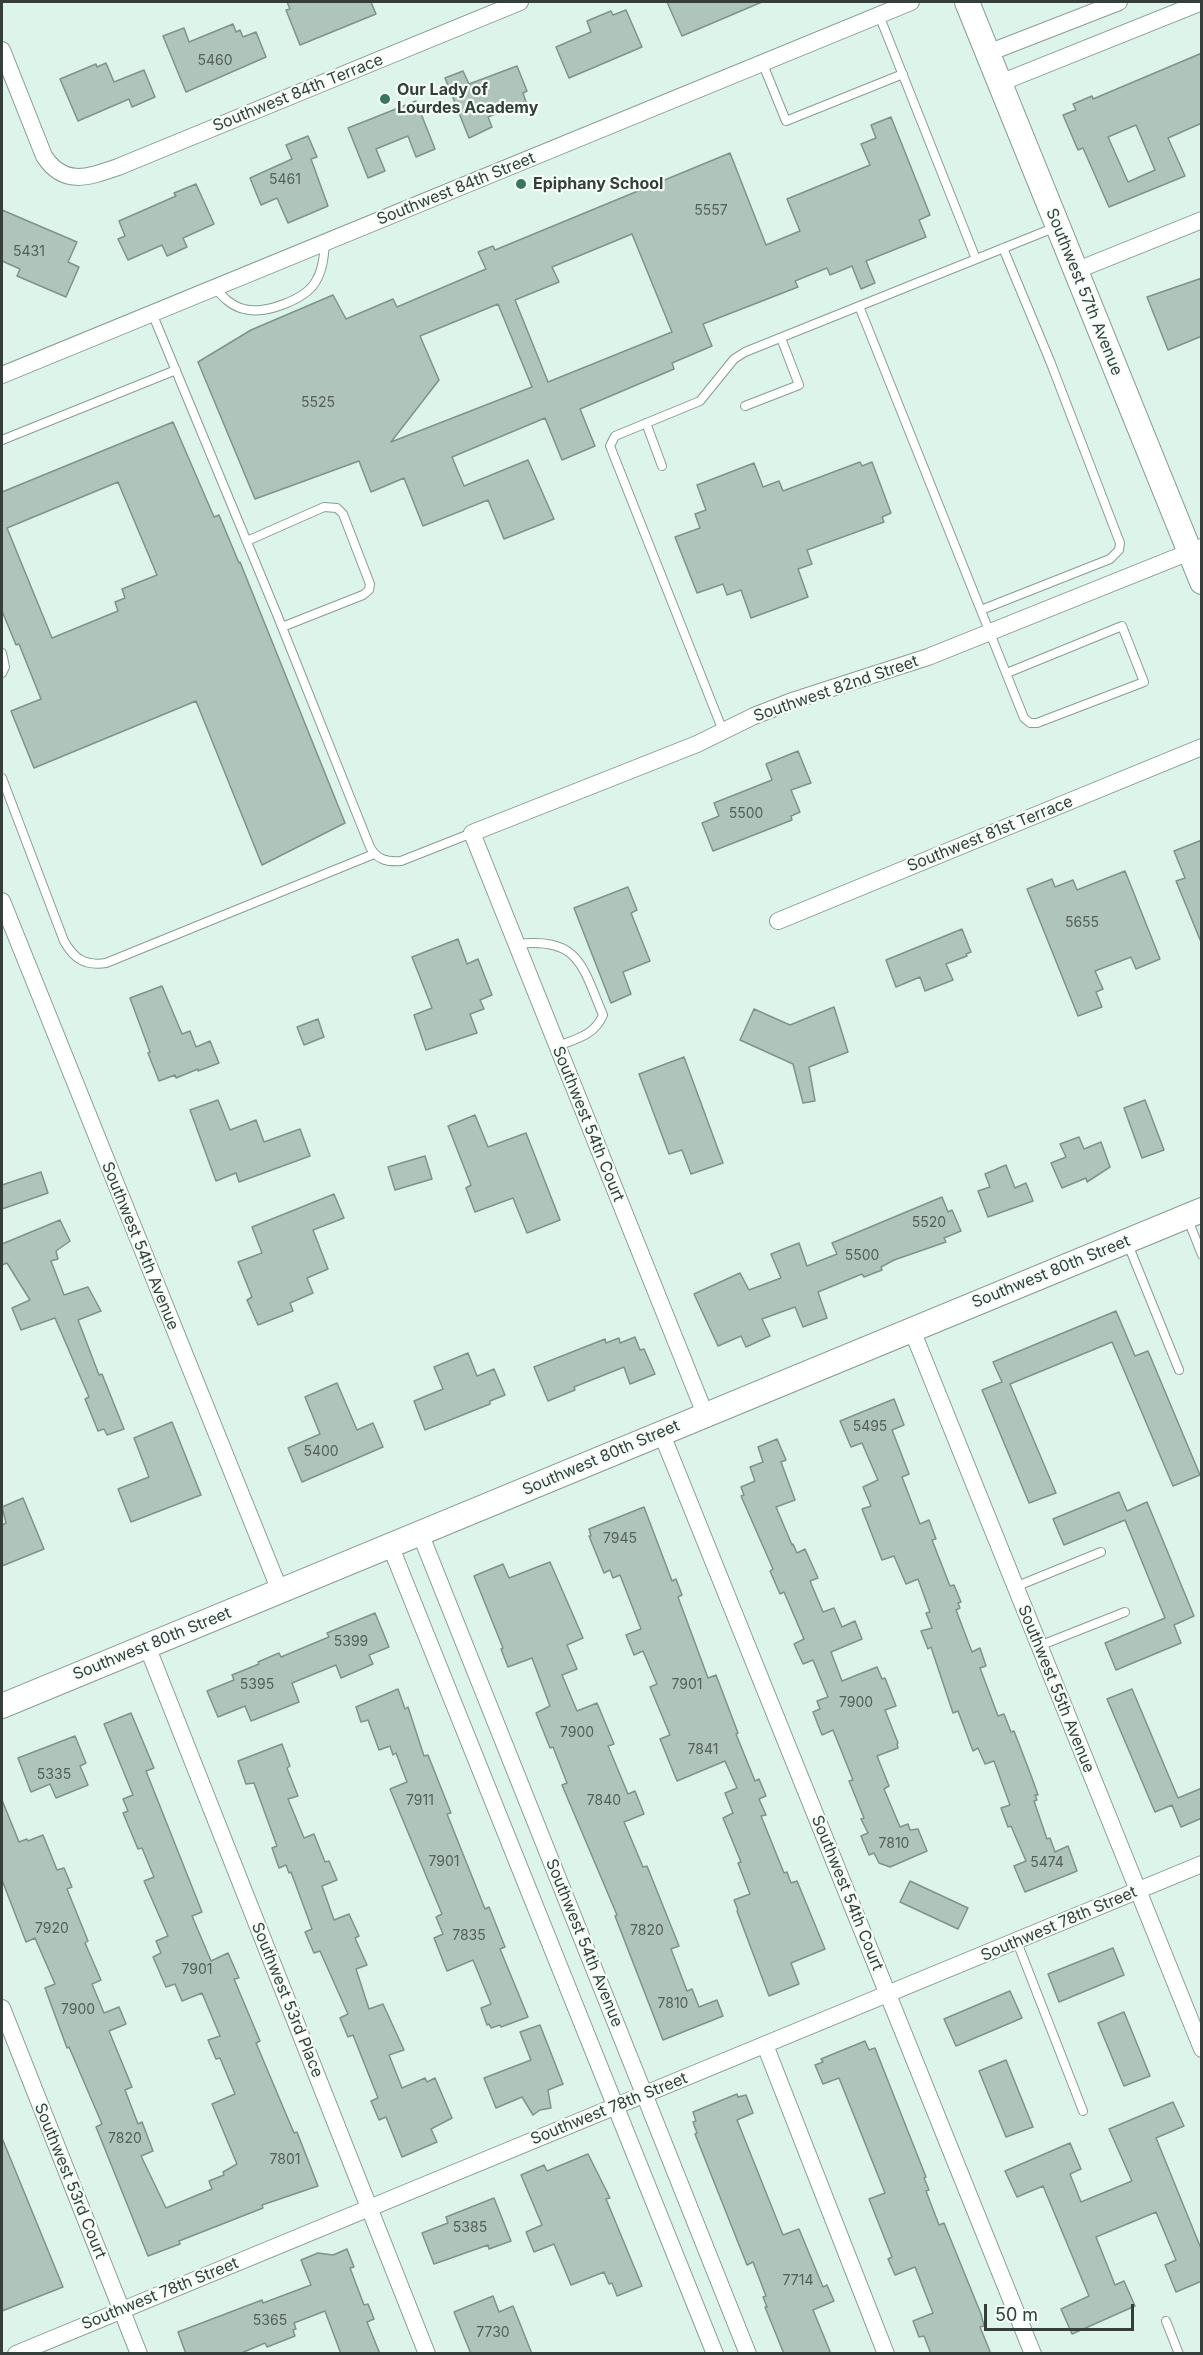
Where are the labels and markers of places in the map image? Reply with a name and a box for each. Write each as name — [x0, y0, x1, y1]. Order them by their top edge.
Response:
place label: Our Lady of Lourdes Academy — [397, 80, 538, 118]
marker: Our Lady of Lourdes Academy — [378, 92, 392, 106]
place label: Epiphany School — [533, 174, 663, 194]
marker: Epiphany School — [514, 177, 528, 191]

